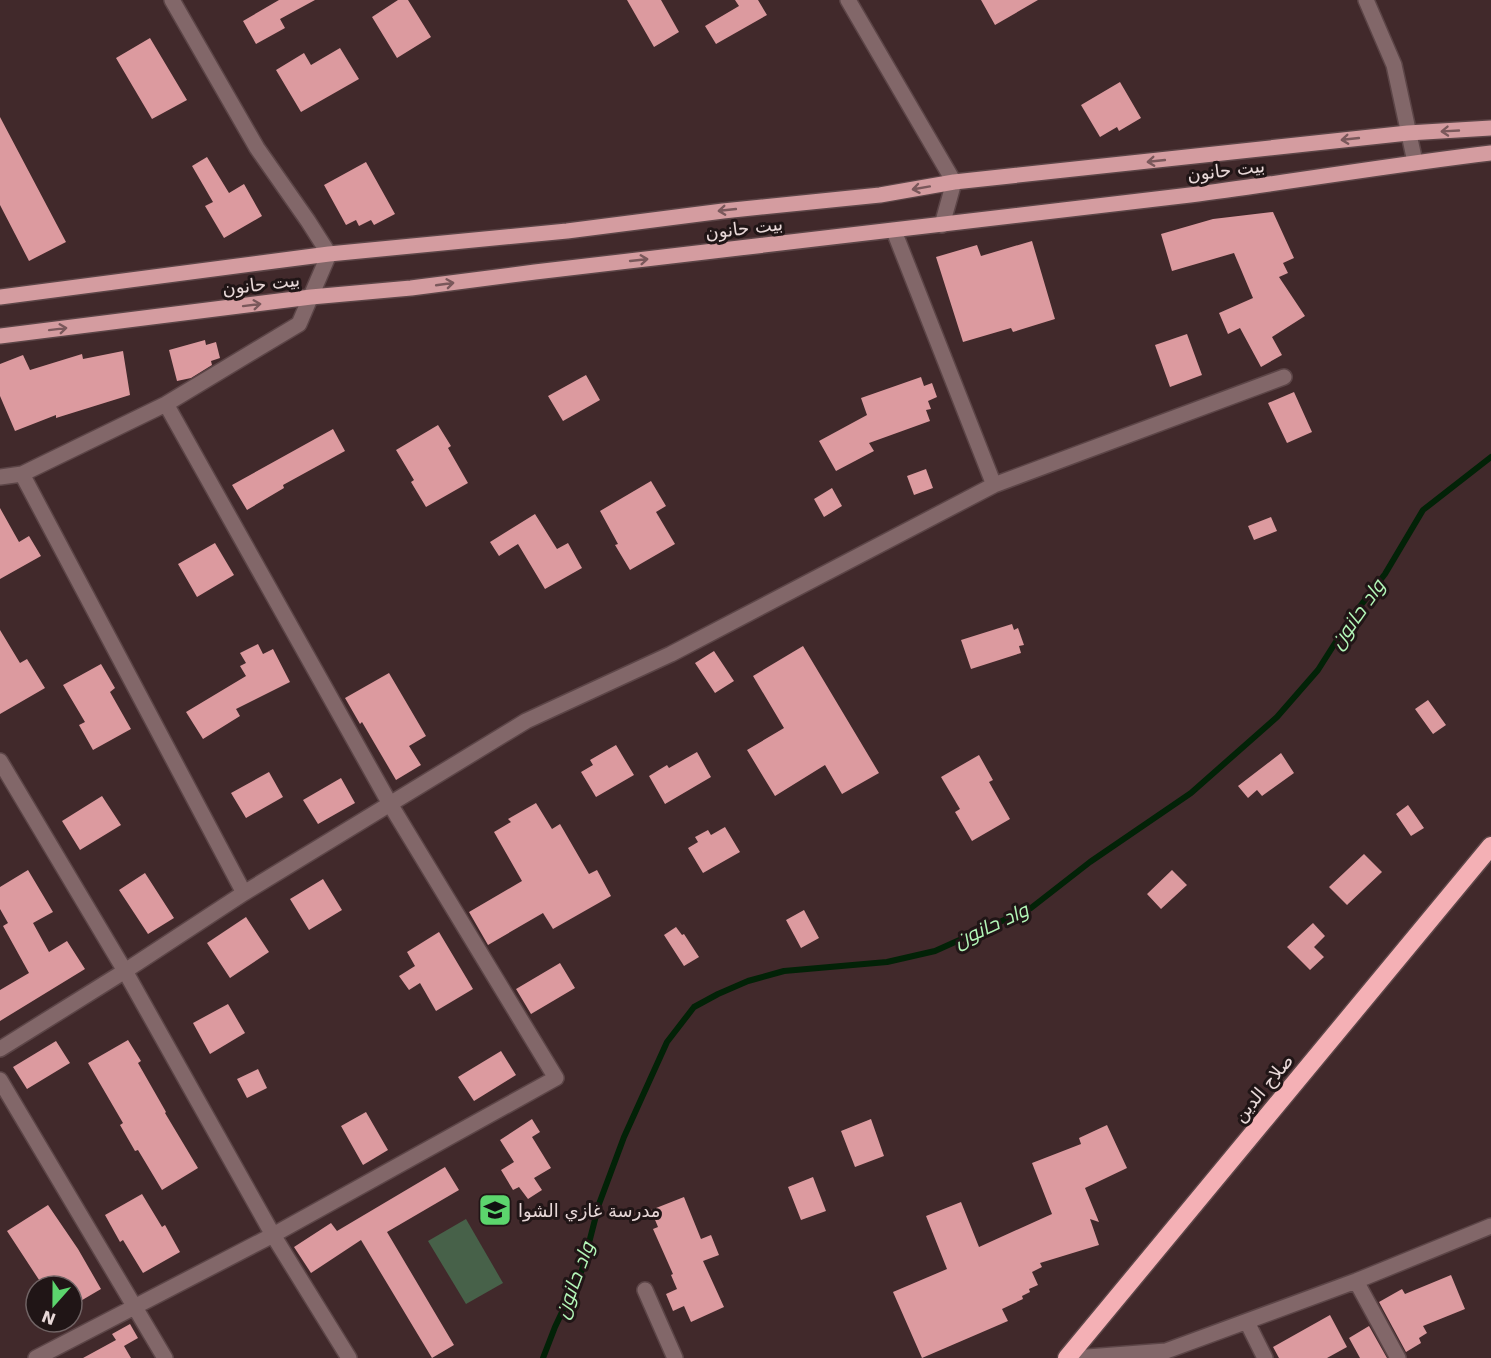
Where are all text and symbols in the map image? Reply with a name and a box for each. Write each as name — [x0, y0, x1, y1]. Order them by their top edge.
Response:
one-way arrow — [1440, 125, 1460, 136]
one-way arrow — [1341, 134, 1361, 145]
street label: بيت حانون — [1186, 155, 1266, 186]
one-way arrow — [1147, 156, 1167, 167]
one-way arrow — [912, 182, 931, 193]
one-way arrow — [718, 205, 738, 216]
street label: بيت حانون — [704, 213, 784, 244]
one-way arrow — [628, 254, 648, 265]
street label: بيت حانون — [221, 269, 301, 300]
one-way arrow — [435, 278, 455, 289]
one-way arrow — [241, 299, 261, 310]
one-way arrow — [48, 323, 67, 334]
water label: واد حانون — [1324, 574, 1390, 653]
water label: واد حانون — [950, 897, 1033, 953]
street label: صلاح الدين — [1229, 1050, 1298, 1127]
school or university icon: مدرسة غازي الشوا — [477, 1192, 513, 1228]
place label: مدرسة غازي الشوا — [518, 1200, 660, 1222]
water label: واد حانون — [549, 1238, 599, 1321]
north arrow — [24, 1274, 84, 1334]
text: N — [39, 1306, 58, 1329]

